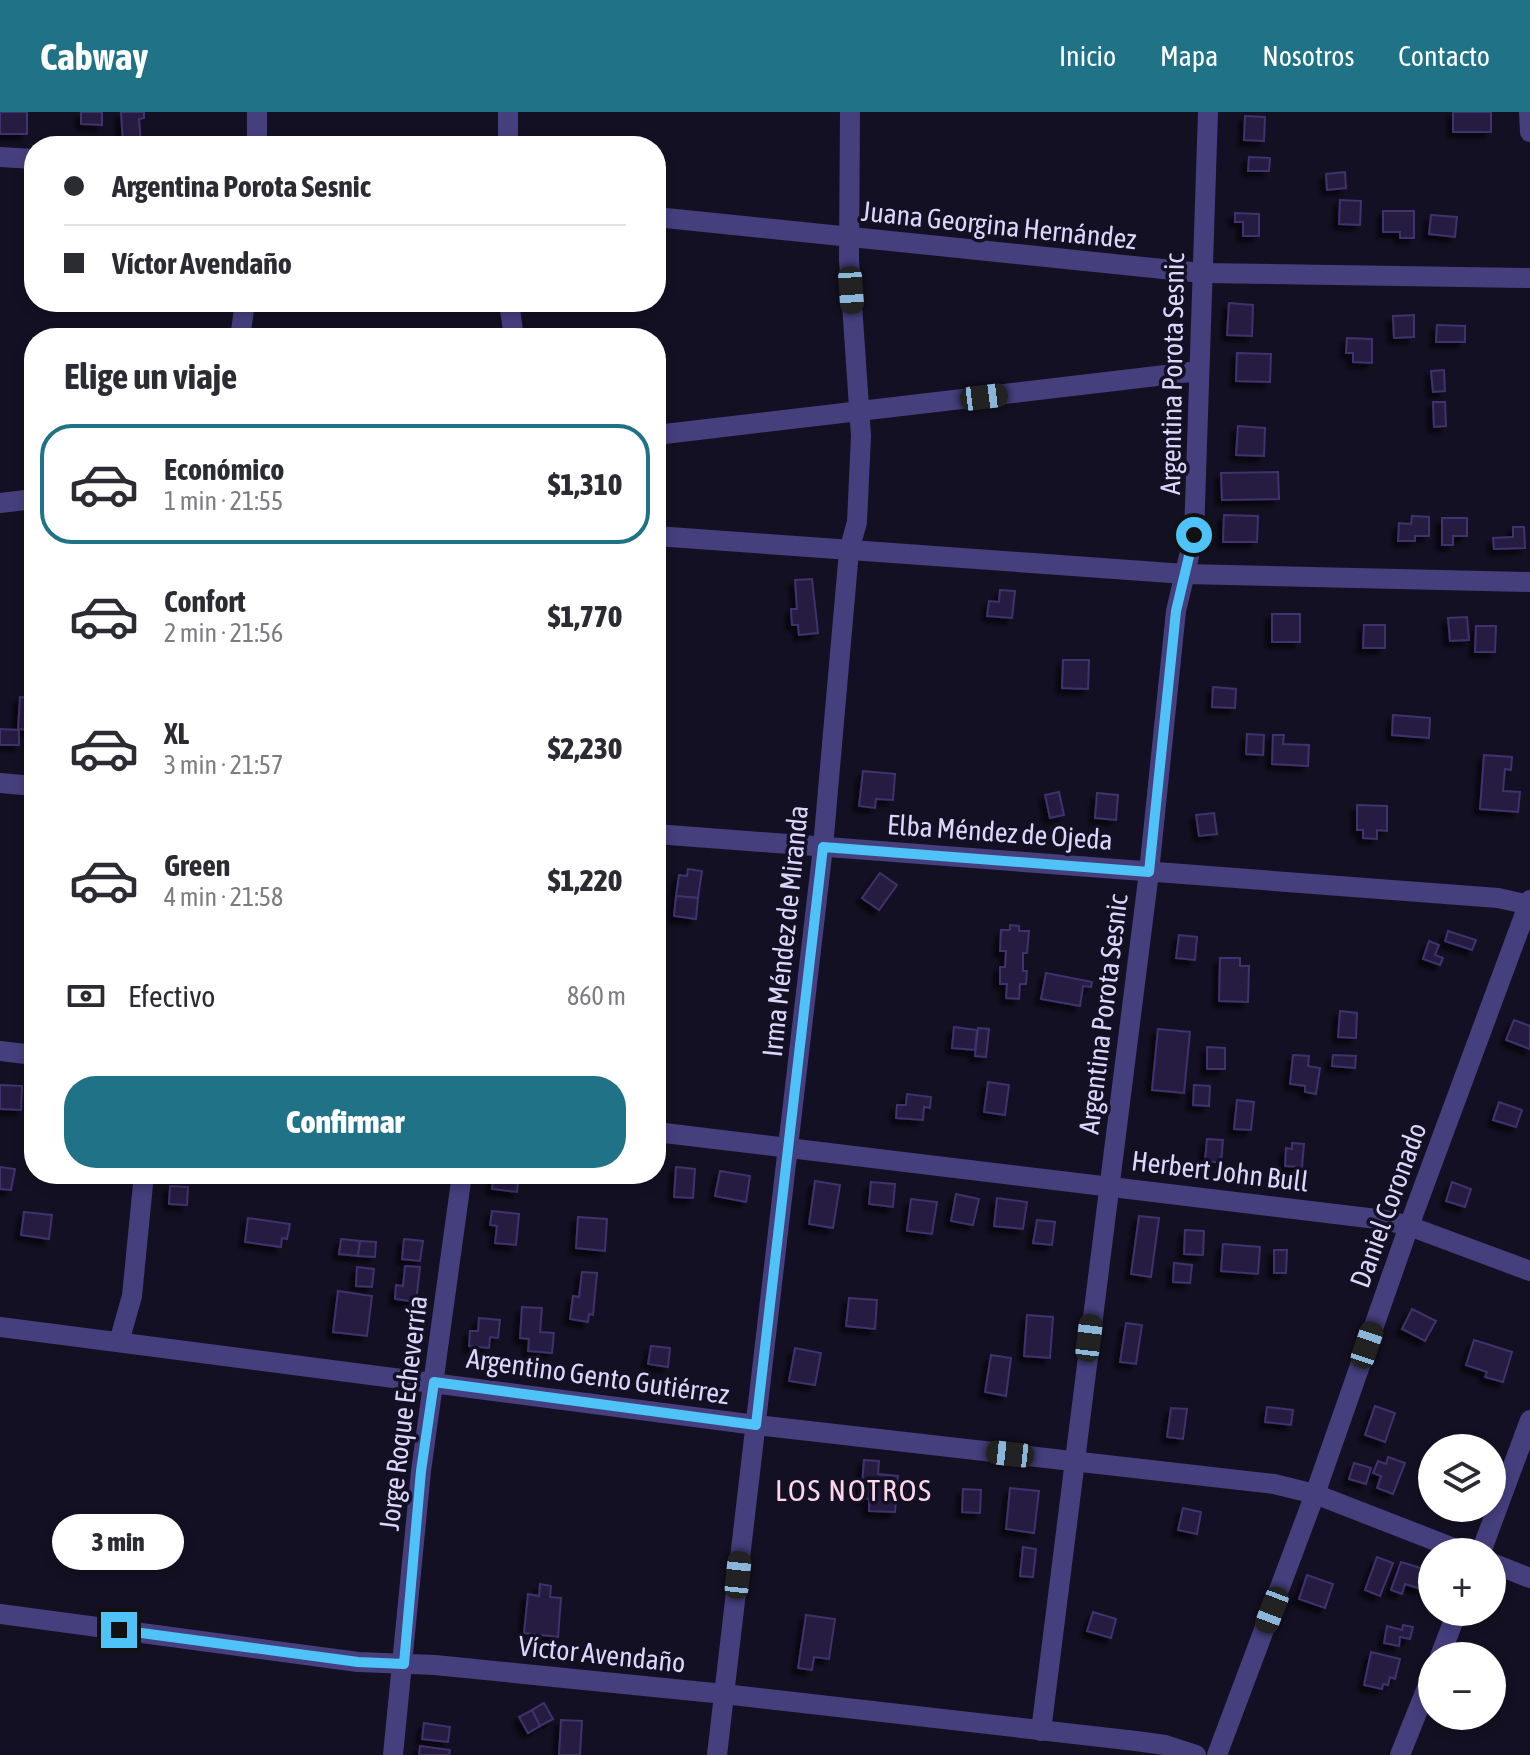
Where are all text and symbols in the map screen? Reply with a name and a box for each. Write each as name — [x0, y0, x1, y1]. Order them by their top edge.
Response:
text: Cabway — [40, 35, 148, 78]
text: Inicio — [1059, 40, 1116, 72]
text: Mapa — [1160, 40, 1218, 72]
text: Nosotros — [1262, 40, 1354, 72]
text: Contacto — [1398, 40, 1490, 72]
text: Argentina Porota Sesnic — [112, 169, 371, 203]
street label: Juana Georgina Hernández — [860, 195, 1138, 255]
text: Víctor Avendaño — [112, 246, 292, 280]
street label: Argentina Porota Sesnic — [1154, 252, 1190, 495]
car — [837, 265, 865, 315]
text: Elige un viaje — [64, 355, 237, 397]
car — [959, 382, 1009, 412]
icon: car — [68, 448, 140, 520]
text: Económico — [164, 452, 284, 486]
text: $1,310 — [548, 467, 622, 501]
text: 1 min · 21:55 — [164, 486, 283, 516]
route start — [1176, 517, 1212, 553]
icon: car — [68, 580, 140, 652]
text: Confort — [164, 584, 246, 618]
text: $1,770 — [548, 599, 622, 633]
text: 2 min · 21:56 — [164, 618, 283, 648]
icon: car — [68, 712, 140, 784]
text: XL — [164, 716, 189, 750]
text: $2,230 — [548, 731, 622, 765]
text: 3 min · 21:57 — [164, 750, 283, 780]
street label: Irma Méndez de Miranda — [756, 804, 814, 1058]
street label: Elba Méndez de Ojeda — [886, 808, 1114, 856]
icon: car — [68, 844, 140, 916]
text: Green — [164, 848, 230, 882]
text: $1,220 — [548, 863, 622, 897]
text: 4 min · 21:58 — [164, 882, 283, 912]
street label: Argentina Porota Sesnic — [1072, 892, 1134, 1136]
icon: cash — [64, 974, 108, 1018]
text: Efectivo — [128, 979, 215, 1013]
text: 860 m — [567, 981, 626, 1011]
button: Confirmar — [64, 1076, 626, 1168]
street label: Daniel Coronado — [1343, 1118, 1433, 1292]
street label: Herbert John Bull — [1130, 1144, 1311, 1198]
street label: Jorge Roque Echeverría — [373, 1294, 433, 1532]
car — [1074, 1313, 1104, 1363]
car — [1348, 1318, 1386, 1372]
street label: Argentino Gento Gutiérrez — [465, 1342, 731, 1410]
map controls — [1418, 1434, 1506, 1730]
button: layers — [1418, 1434, 1506, 1522]
car — [985, 1440, 1035, 1468]
district label: LOS NOTROS — [775, 1473, 933, 1507]
callout: 3 min — [53, 1514, 185, 1570]
text: 3 min — [91, 1527, 145, 1557]
button: + — [1418, 1538, 1506, 1626]
car — [724, 1550, 752, 1600]
car — [1252, 1583, 1292, 1637]
route end — [101, 1612, 137, 1648]
street label: Víctor Avendaño — [517, 1629, 687, 1679]
button: − — [1418, 1642, 1506, 1730]

